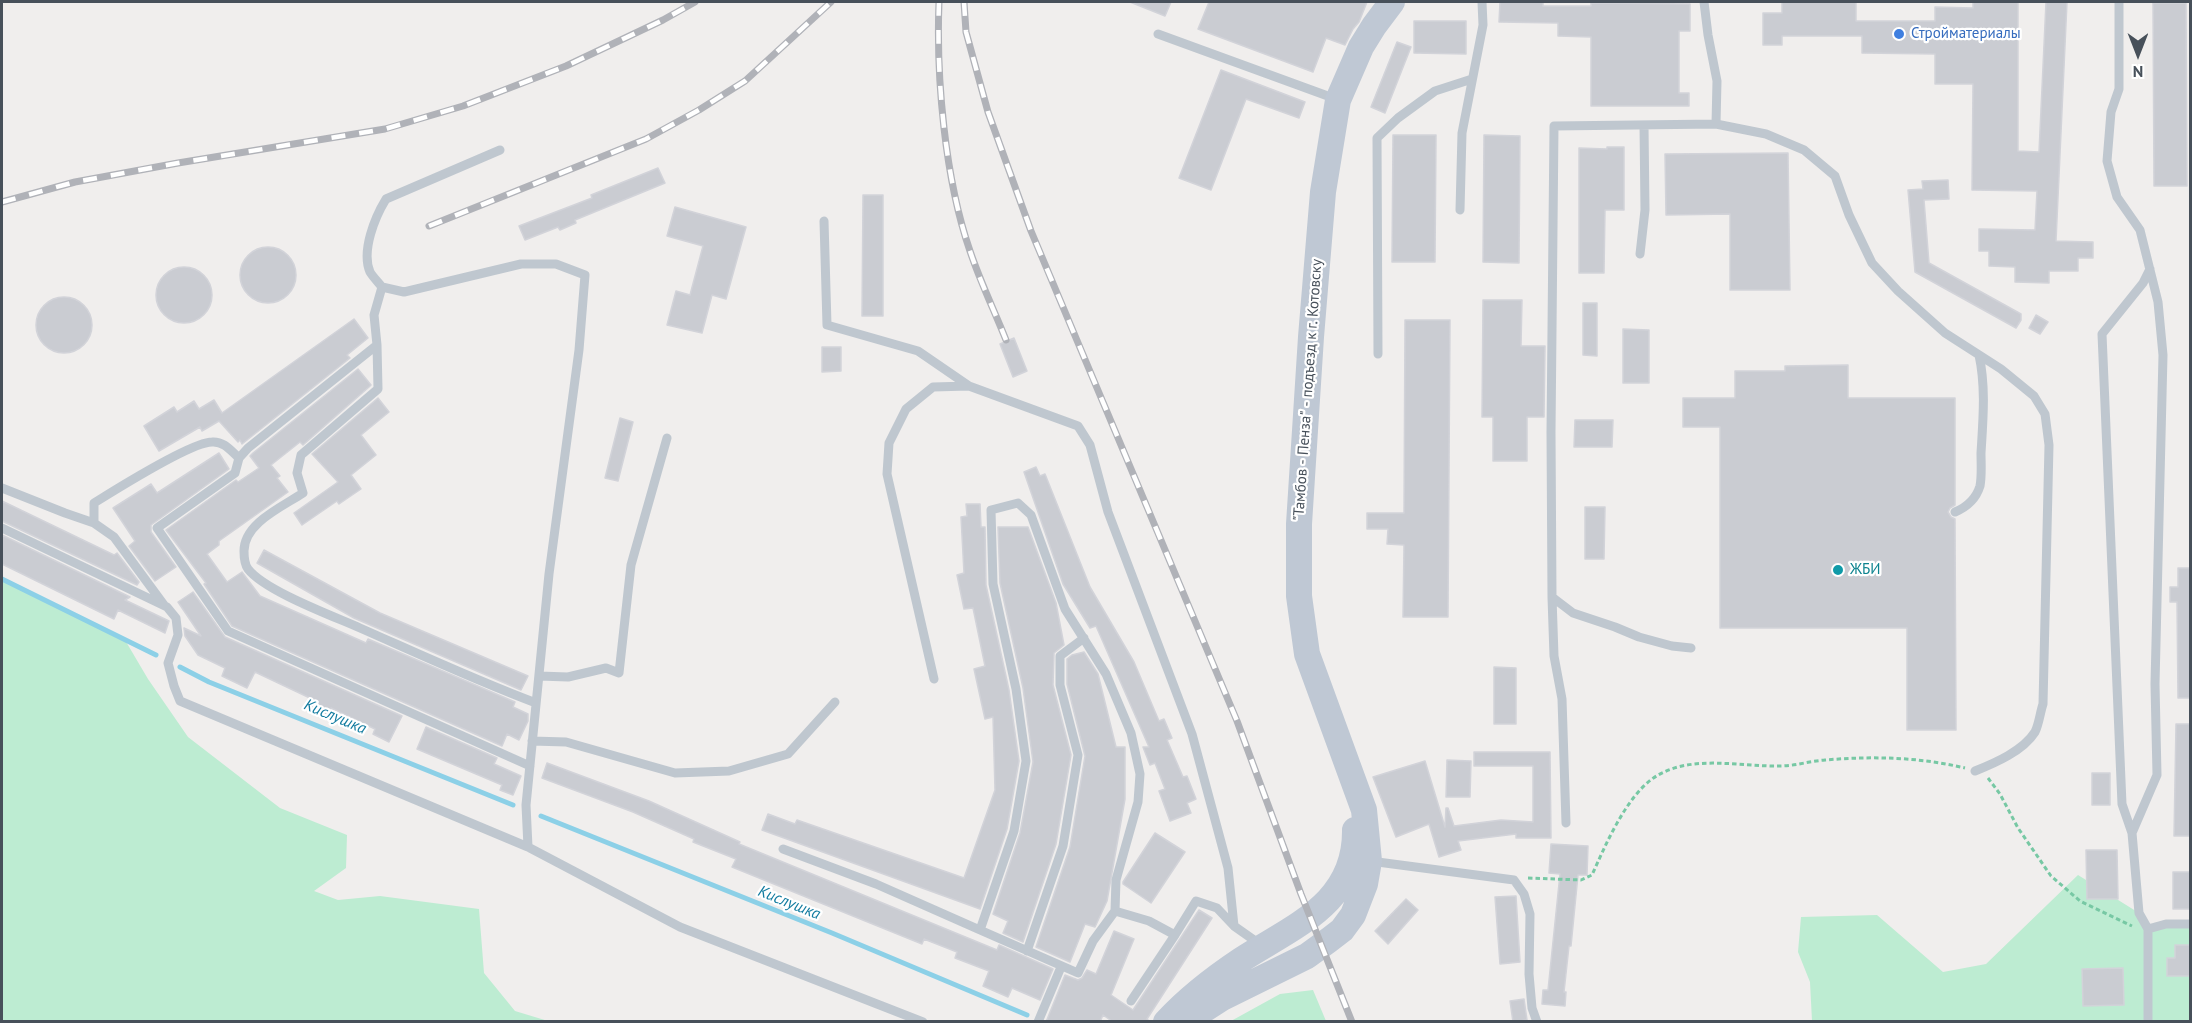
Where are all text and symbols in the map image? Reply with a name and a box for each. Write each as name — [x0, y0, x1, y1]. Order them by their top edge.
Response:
north arrow — [2108, 24, 2168, 84]
place label: Стройматериалы — [1911, 25, 2021, 43]
marker: Стройматериалы — [1892, 27, 1906, 41]
text: N — [2133, 62, 2143, 82]
street label: "Тамбов - Пенза" - подъезд к г. Котовску — [1290, 258, 1326, 522]
place label: ЖБИ — [1850, 561, 1881, 579]
marker: ЖБИ — [1831, 563, 1845, 577]
water label: Кислушка — [301, 695, 369, 739]
water label: Кислушка — [755, 882, 823, 924]

